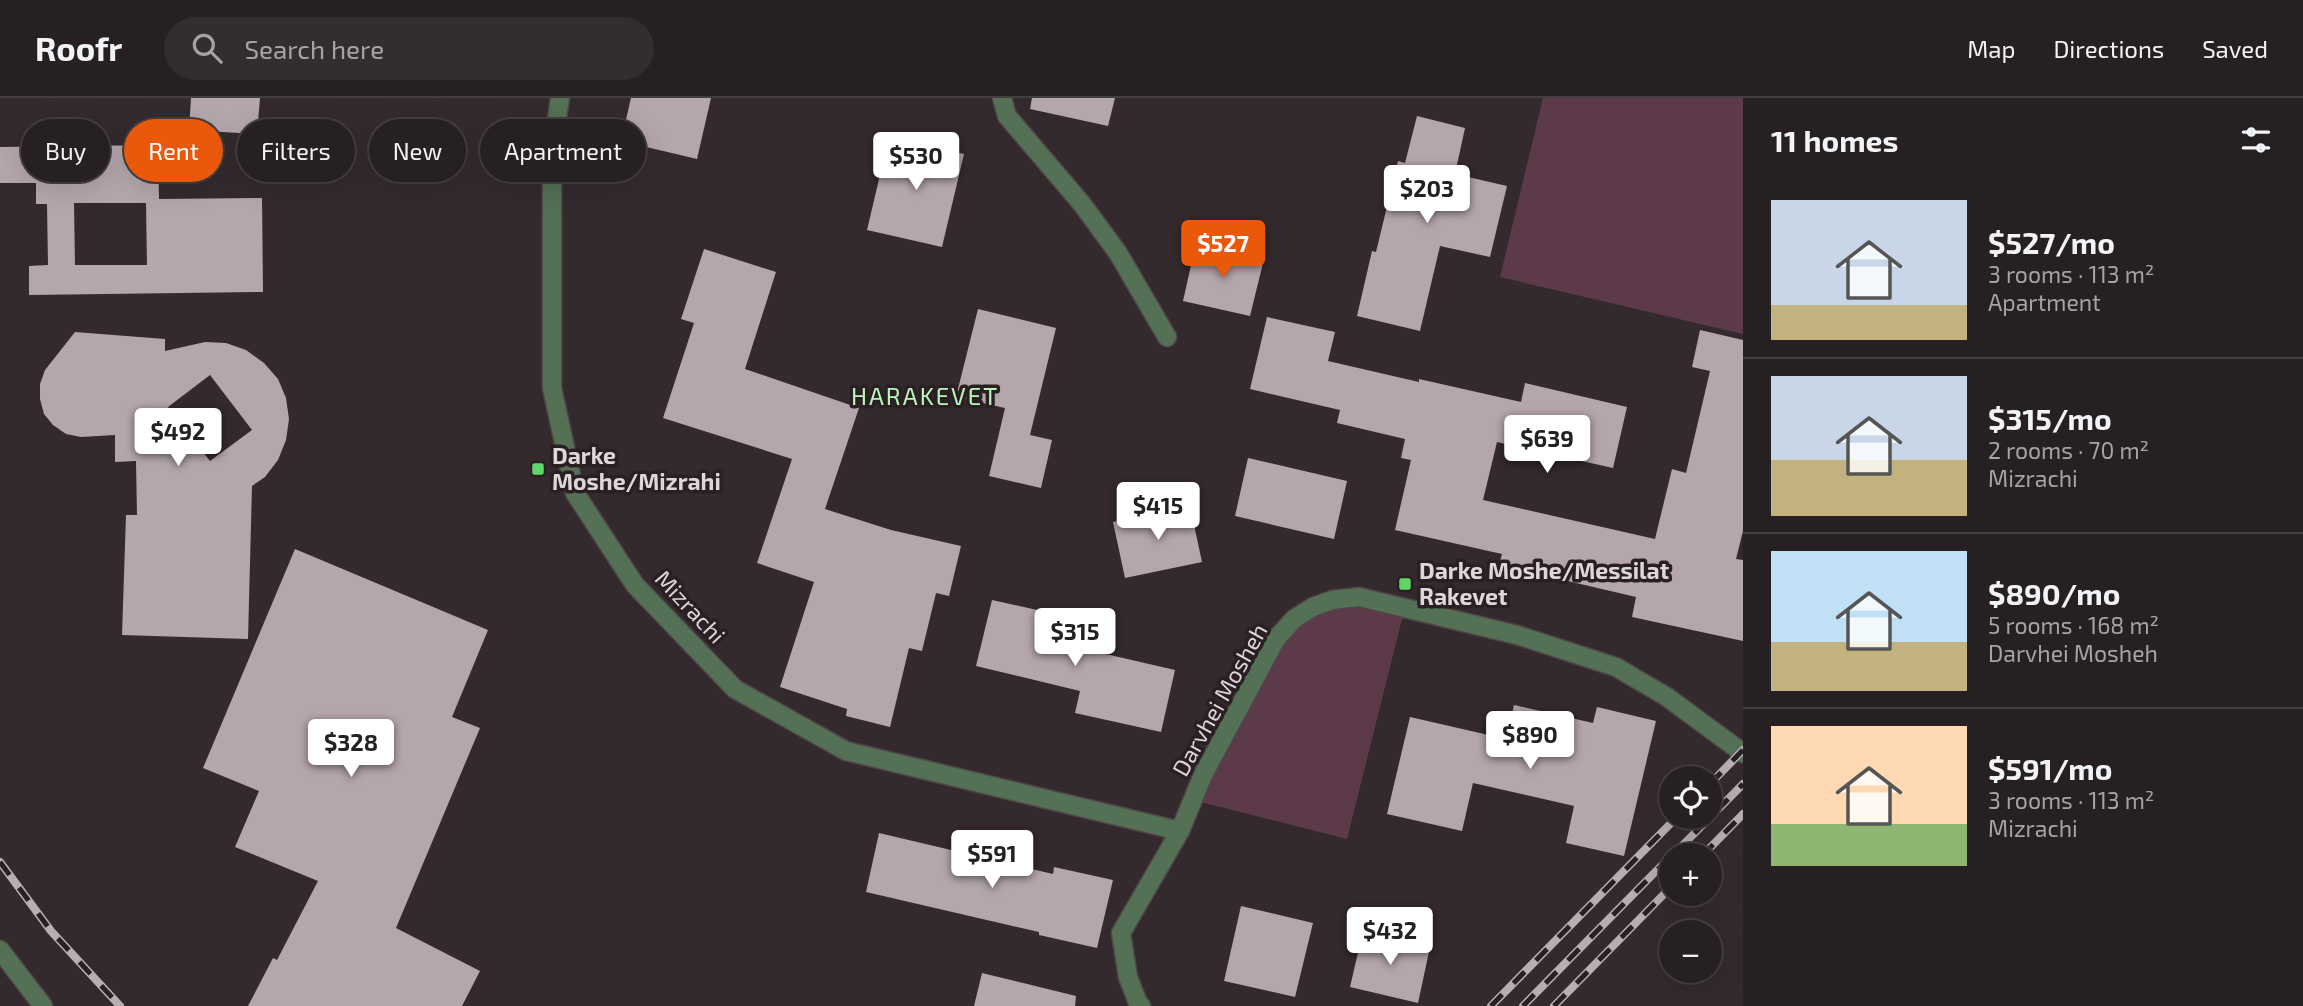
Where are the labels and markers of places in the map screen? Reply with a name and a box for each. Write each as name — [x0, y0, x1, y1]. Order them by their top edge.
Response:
pin: $530 — [875, 132, 957, 192]
pin: $203 — [1386, 166, 1468, 225]
pin: $527 — [1182, 220, 1264, 280]
pin: $492 — [137, 408, 219, 468]
pin: $639 — [1506, 416, 1588, 475]
place label: Darke Moshe/Mizrahi — [552, 441, 721, 495]
marker: Darke Moshe/Mizrahi — [530, 461, 546, 477]
pin: $415 — [1117, 482, 1199, 542]
place label: Darke Moshe/Messilat Rakevet — [1419, 556, 1669, 610]
marker: Darke Moshe/Messilat Rakevet — [1397, 576, 1413, 592]
pin: $315 — [1034, 608, 1116, 668]
pin: $890 — [1489, 712, 1571, 771]
pin: $328 — [310, 720, 392, 779]
pin: $591 — [951, 830, 1033, 890]
pin: $432 — [1349, 908, 1431, 967]

